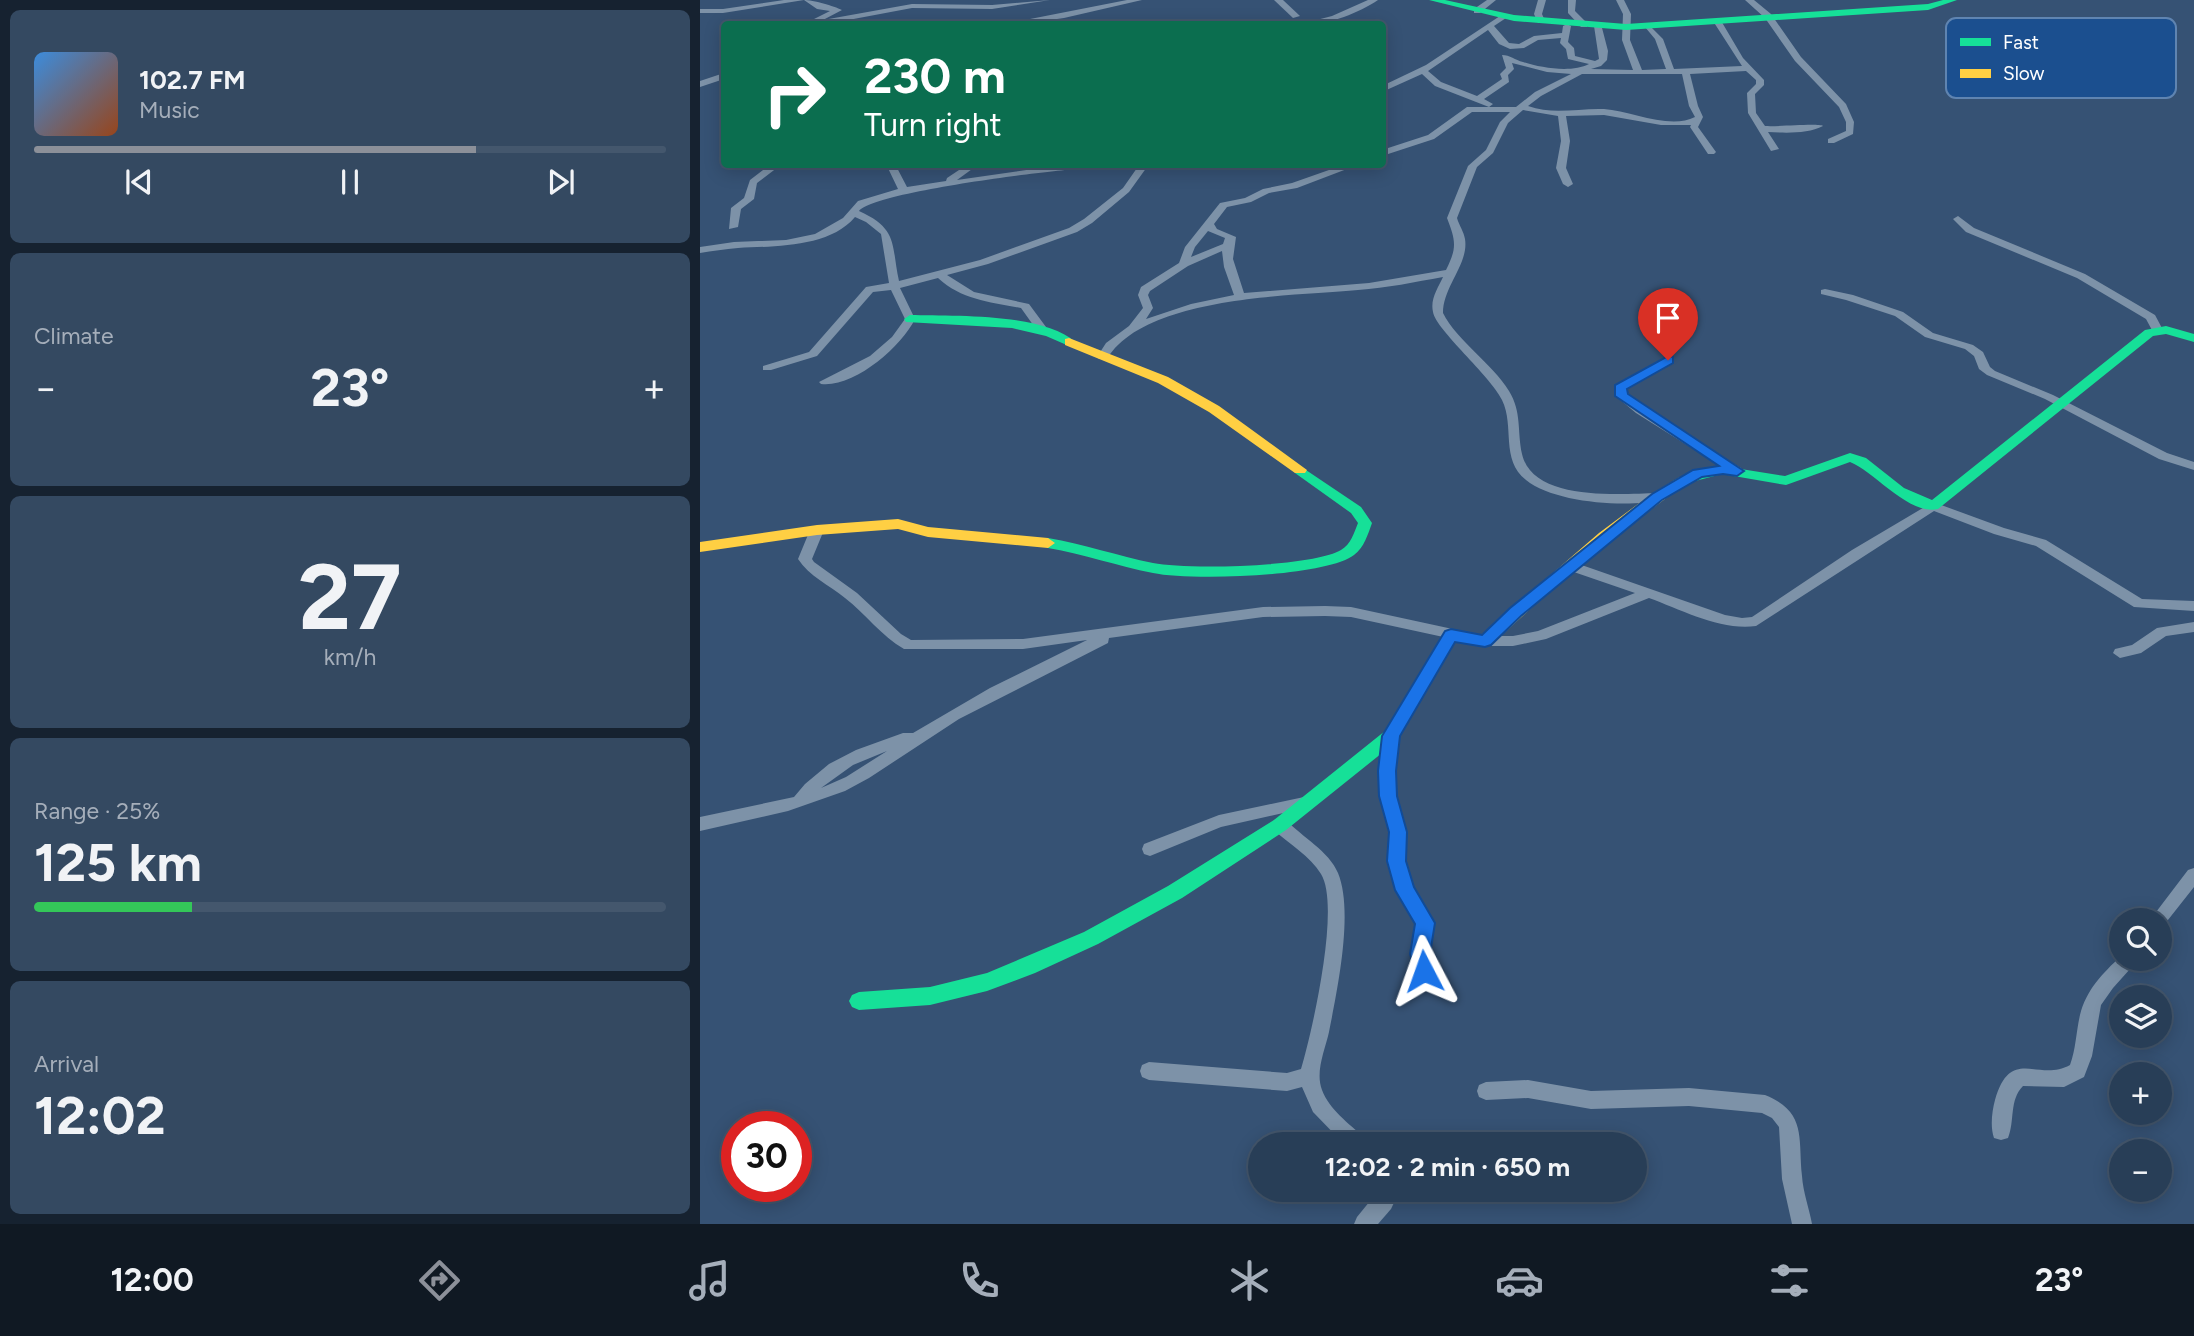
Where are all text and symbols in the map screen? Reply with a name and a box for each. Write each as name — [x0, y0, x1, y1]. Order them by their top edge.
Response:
legend — [1946, 18, 2176, 98]
text: Fast — [2003, 31, 2039, 54]
text: 230 m — [864, 46, 1006, 105]
icon: right — [749, 49, 840, 140]
text: Slow — [2003, 62, 2045, 85]
text: 102.7 FM — [139, 64, 246, 96]
text: Music — [139, 96, 200, 124]
text: Turn right — [864, 106, 1002, 144]
icon: previous — [120, 163, 158, 201]
icon: pause — [331, 163, 369, 201]
icon: next — [542, 163, 580, 201]
pin — [1638, 288, 1698, 360]
icon: arrive — [1649, 299, 1687, 337]
text: Climate — [34, 322, 113, 350]
text: 23° — [311, 357, 389, 419]
text: − — [34, 365, 58, 411]
text: + — [642, 365, 666, 411]
text: 27 — [298, 543, 402, 652]
text: km/h — [324, 643, 376, 671]
text: Range · 25% — [34, 797, 160, 825]
text: 125 km — [34, 832, 202, 894]
map controls — [2109, 908, 2172, 1202]
button: search — [2109, 908, 2172, 971]
position arrow — [1387, 934, 1461, 1008]
button: layers — [2109, 985, 2172, 1048]
text: Arrival — [34, 1050, 99, 1078]
button: + — [2109, 1062, 2172, 1125]
text: 12:02 — [34, 1085, 166, 1147]
speed limit sign: 30 — [721, 1111, 812, 1202]
button: − — [2109, 1139, 2172, 1202]
text: 12:02 · 2 min · 650 m — [1325, 1151, 1570, 1183]
icon: directions — [415, 1256, 464, 1305]
icon: music — [685, 1256, 734, 1305]
icon: phone — [955, 1256, 1004, 1305]
icon: climate — [1225, 1256, 1274, 1305]
icon: car — [1495, 1256, 1544, 1305]
icon: filters — [1765, 1256, 1814, 1305]
text: 12:00 — [111, 1261, 194, 1299]
text: 23° — [2035, 1261, 2083, 1299]

